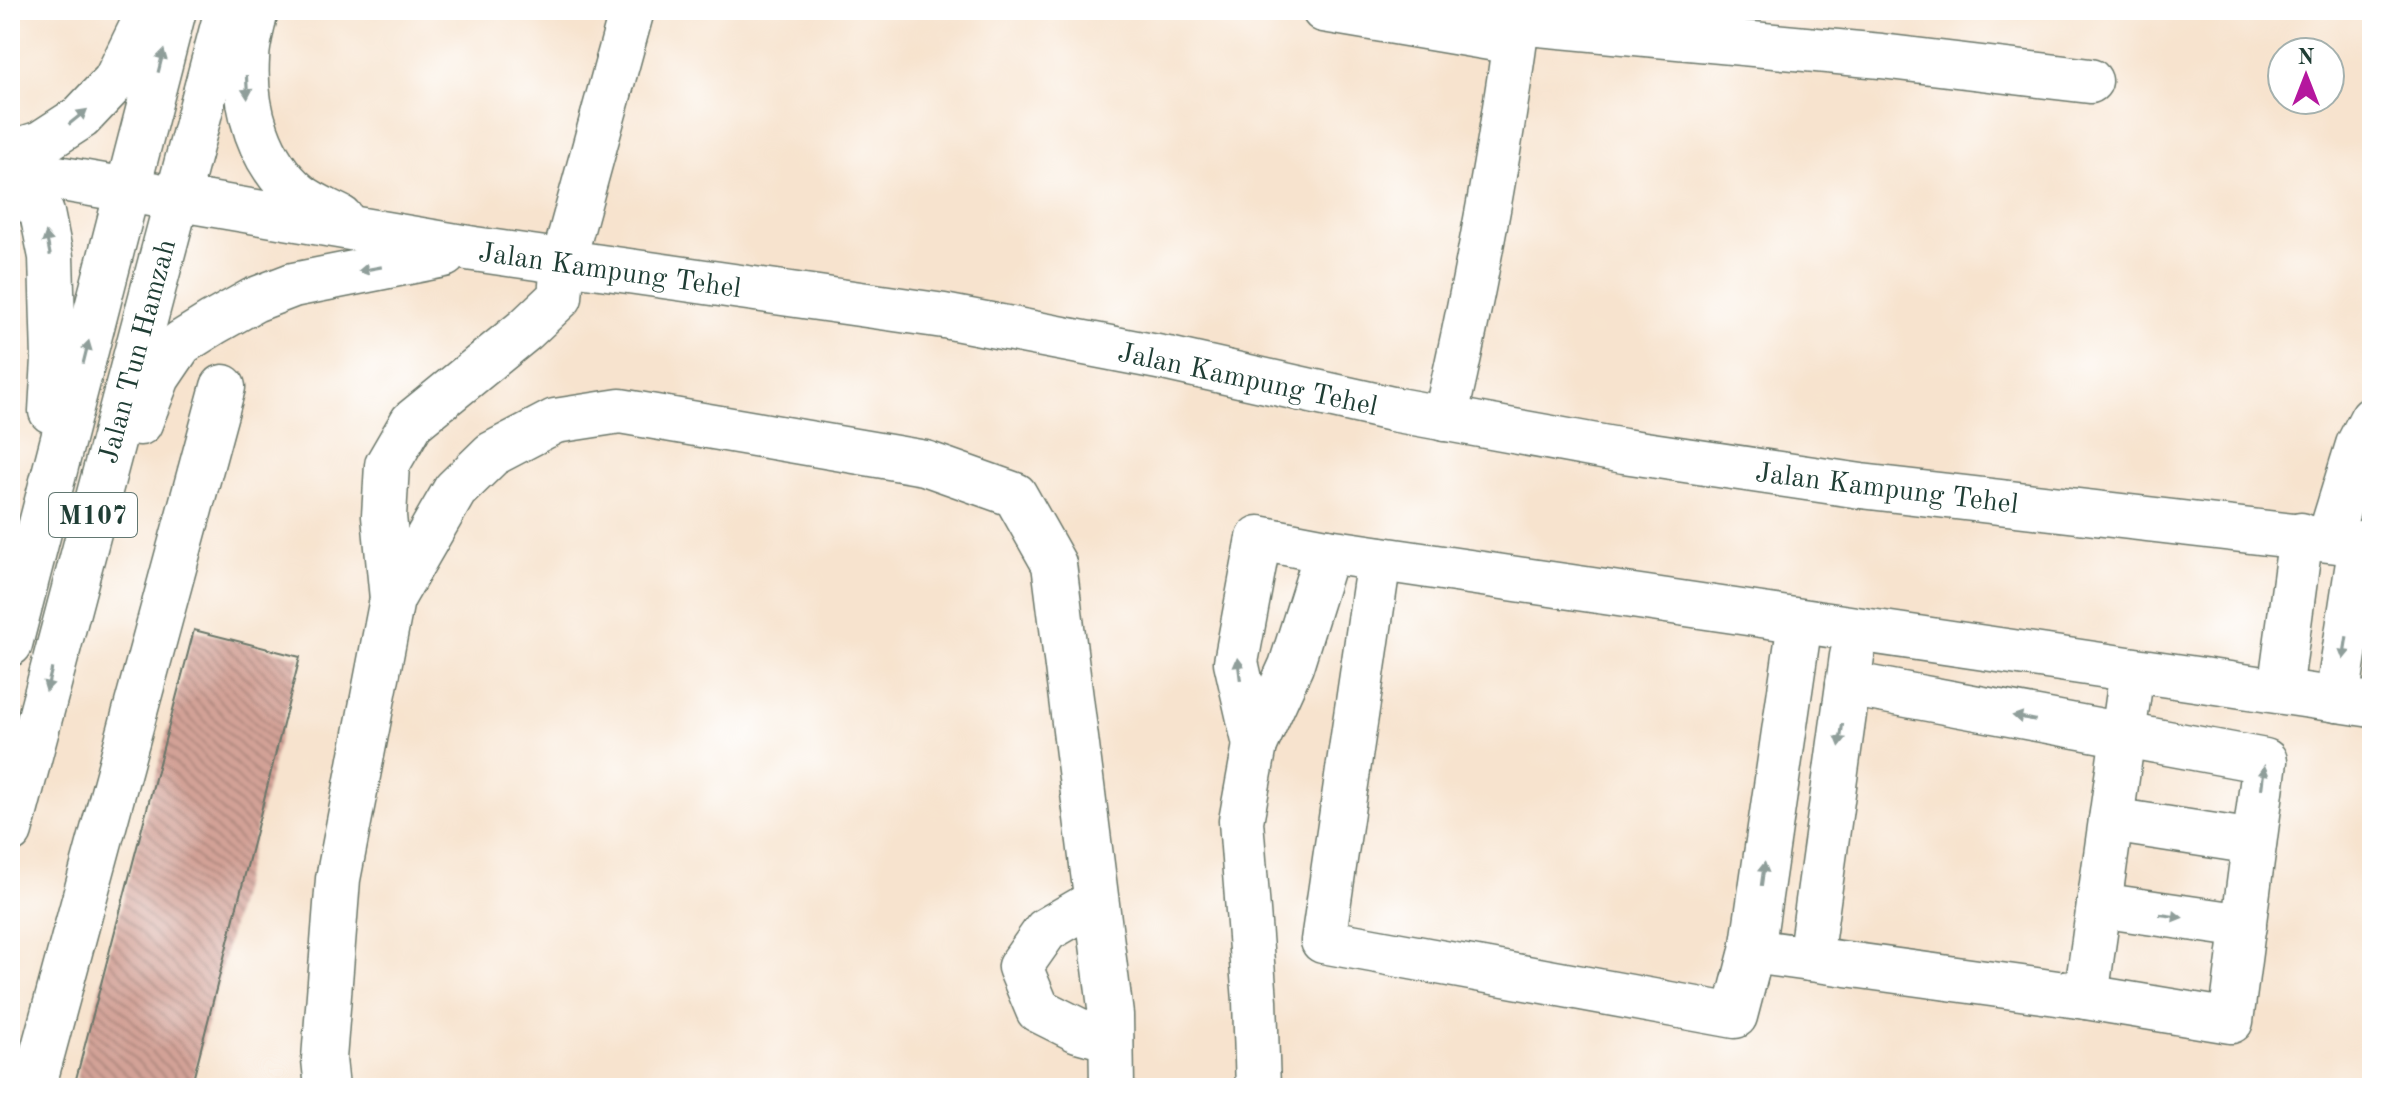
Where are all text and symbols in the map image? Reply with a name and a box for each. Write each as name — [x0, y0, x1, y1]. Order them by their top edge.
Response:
north arrow — [2266, 36, 2346, 116]
text: N — [2298, 47, 2315, 69]
one-way arrow — [155, 48, 167, 73]
one-way arrow — [241, 75, 254, 100]
one-way arrow — [68, 109, 88, 125]
one-way arrow — [41, 231, 54, 256]
street label: Jalan Tun Hamzah — [96, 237, 182, 467]
street label: Jalan Kampung Tehel — [477, 240, 743, 304]
one-way arrow — [357, 263, 382, 275]
one-way arrow — [80, 339, 92, 364]
street label: Jalan Kampung Tehel — [1115, 340, 1380, 422]
street label: Jalan Kampung Tehel — [1754, 460, 2020, 520]
road number: M107 — [49, 493, 137, 537]
one-way arrow — [2338, 636, 2351, 661]
one-way arrow — [1232, 656, 1245, 681]
one-way arrow — [43, 667, 55, 692]
one-way arrow — [2012, 711, 2037, 723]
one-way arrow — [1834, 722, 1847, 747]
one-way arrow — [2257, 764, 2270, 789]
one-way arrow — [1757, 861, 1770, 886]
one-way arrow — [2159, 910, 2184, 923]

